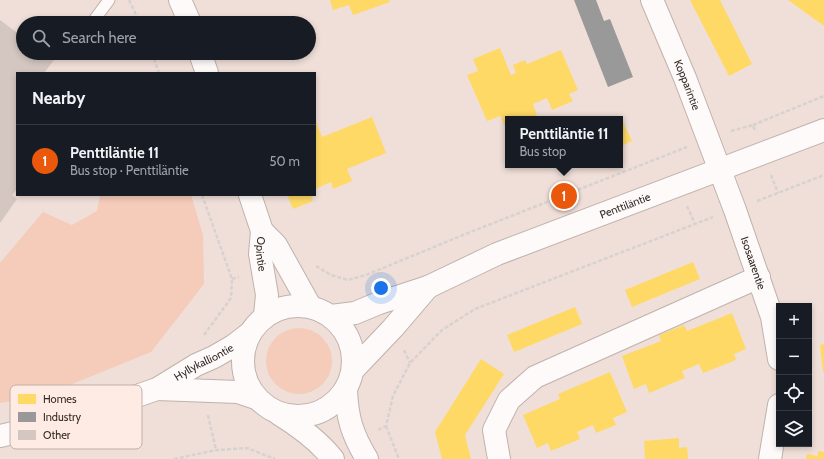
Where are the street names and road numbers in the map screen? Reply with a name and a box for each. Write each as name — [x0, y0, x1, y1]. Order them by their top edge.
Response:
street label: Kopparintie — [671, 58, 704, 112]
street label: Penttiläntie — [597, 189, 653, 221]
street label: Isosaarentie — [738, 235, 769, 292]
street label: Opintie — [253, 236, 270, 273]
street label: Hyllykalliontie — [171, 340, 236, 384]

